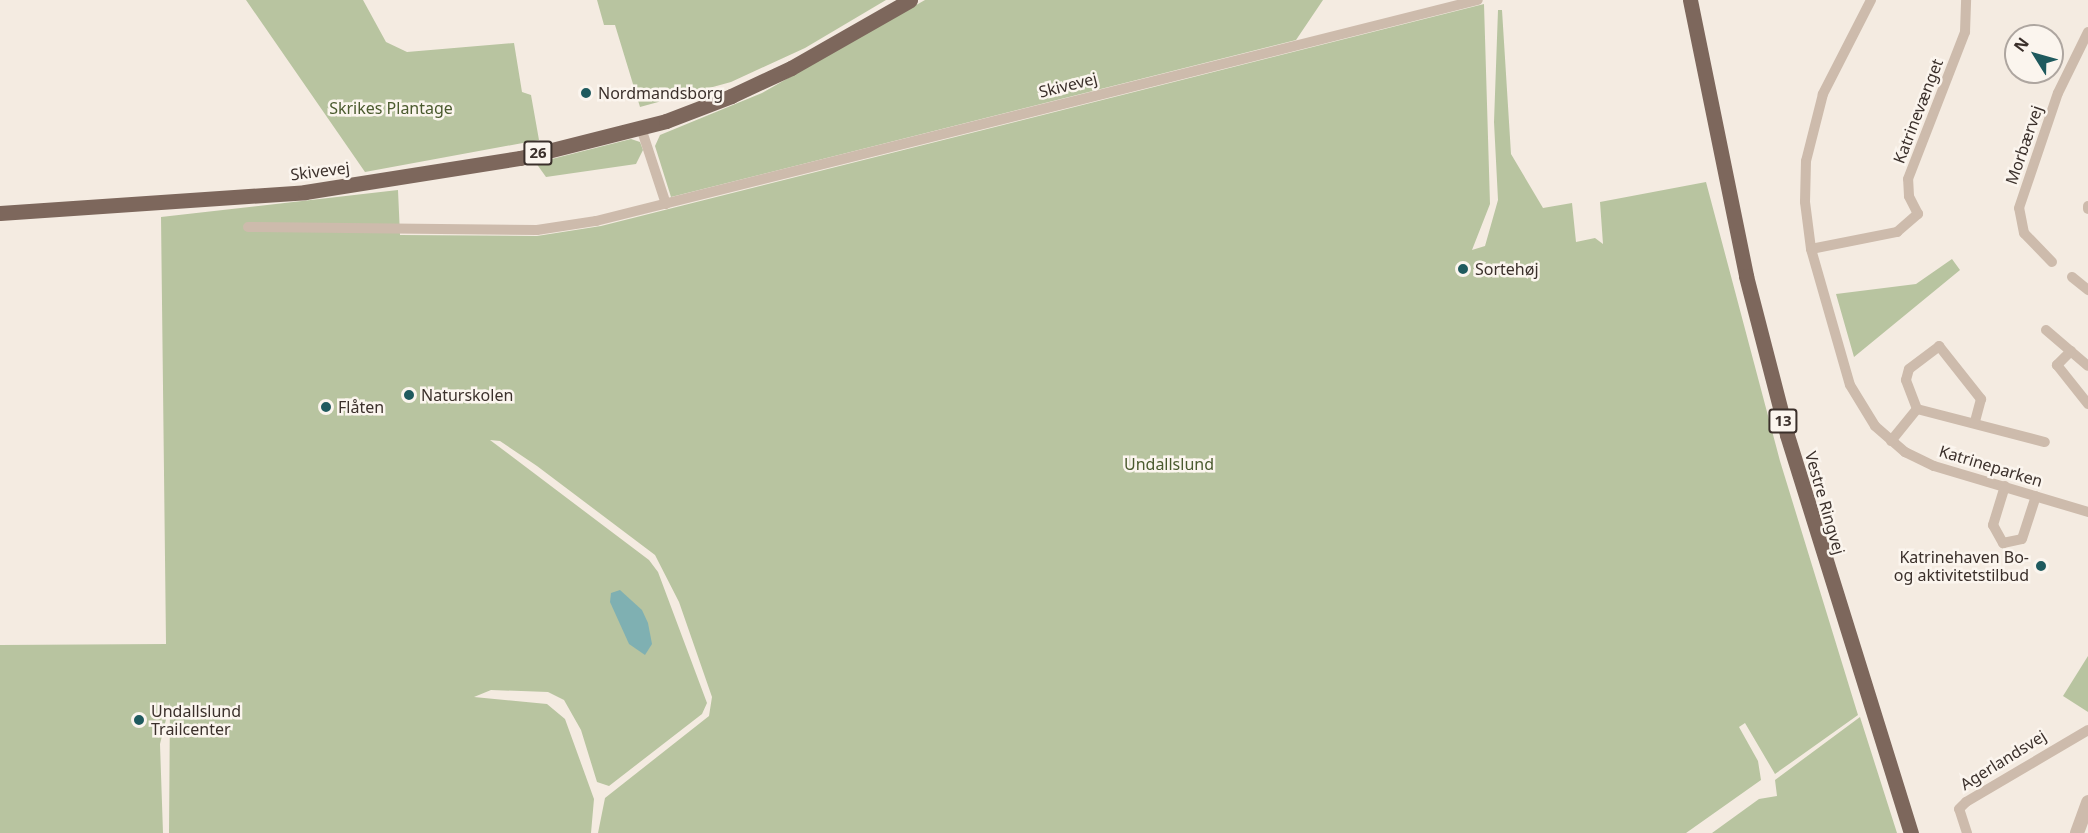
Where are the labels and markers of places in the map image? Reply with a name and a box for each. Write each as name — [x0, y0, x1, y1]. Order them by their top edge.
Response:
place label: Nordmandsborg — [598, 83, 723, 103]
marker: Nordmandsborg — [579, 86, 593, 100]
place label: Sortehøj — [1475, 259, 1539, 279]
marker: Sortehøj — [1456, 262, 1470, 276]
place label: Naturskolen — [421, 385, 513, 405]
marker: Naturskolen — [402, 388, 416, 402]
place label: Flåten — [338, 397, 384, 417]
marker: Flåten — [319, 400, 333, 414]
place label: Katrinehaven Bo- og aktivitetstilbud — [1894, 547, 2029, 585]
marker: Katrinehaven Bo- og aktivitetstilbud — [2034, 559, 2048, 573]
place label: Undallslund Trailcenter — [151, 701, 241, 739]
marker: Undallslund Trailcenter — [132, 713, 146, 727]

